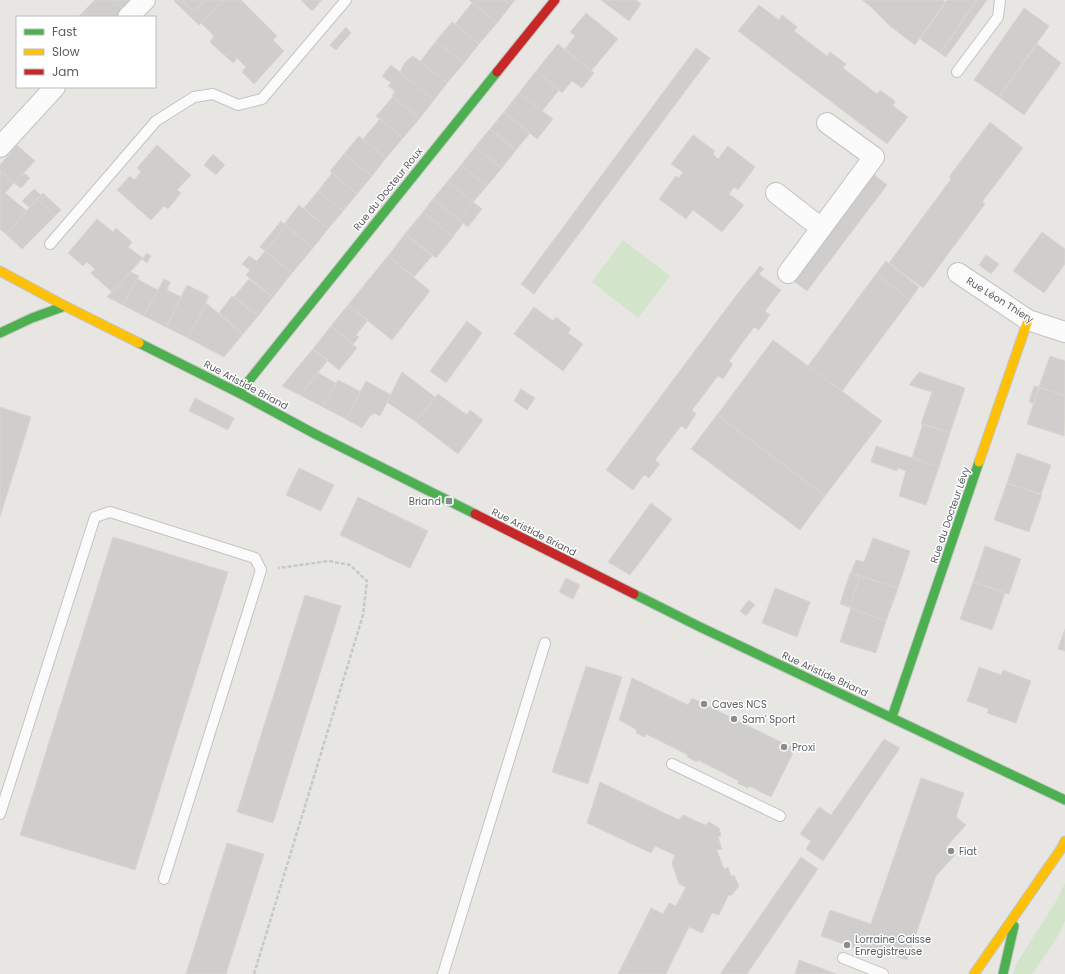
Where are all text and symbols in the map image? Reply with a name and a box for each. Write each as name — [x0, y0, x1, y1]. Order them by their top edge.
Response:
legend — [16, 16, 156, 88]
text: Fast — [52, 23, 77, 40]
text: Slow — [52, 43, 80, 60]
text: Jam — [52, 63, 79, 80]
street label: Rue du Docteur Roux — [350, 144, 426, 234]
street label: Rue Léon Thiery — [963, 273, 1037, 327]
street label: Rue Aristide Briand — [201, 356, 291, 414]
street label: Rue du Docteur Lévy — [926, 464, 974, 565]
place label: Briand — [409, 494, 441, 509]
marker: Briand — [444, 496, 454, 506]
street label: Rue Aristide Briand — [489, 504, 579, 560]
street label: Rue Aristide Briand — [779, 647, 871, 701]
place label: Caves NCS — [712, 697, 767, 712]
marker: Caves NCS — [699, 699, 709, 709]
place label: Sam' Sport — [742, 712, 796, 727]
marker: Sam' Sport — [729, 714, 739, 724]
place label: Proxi — [792, 740, 815, 755]
marker: Proxi — [779, 742, 789, 752]
place label: Fiat — [959, 844, 977, 859]
marker: Fiat — [946, 846, 956, 856]
place label: Lorraine Caisse Enregistreuse — [855, 932, 931, 959]
marker: Lorraine Caisse Enregistreuse — [842, 940, 852, 950]

